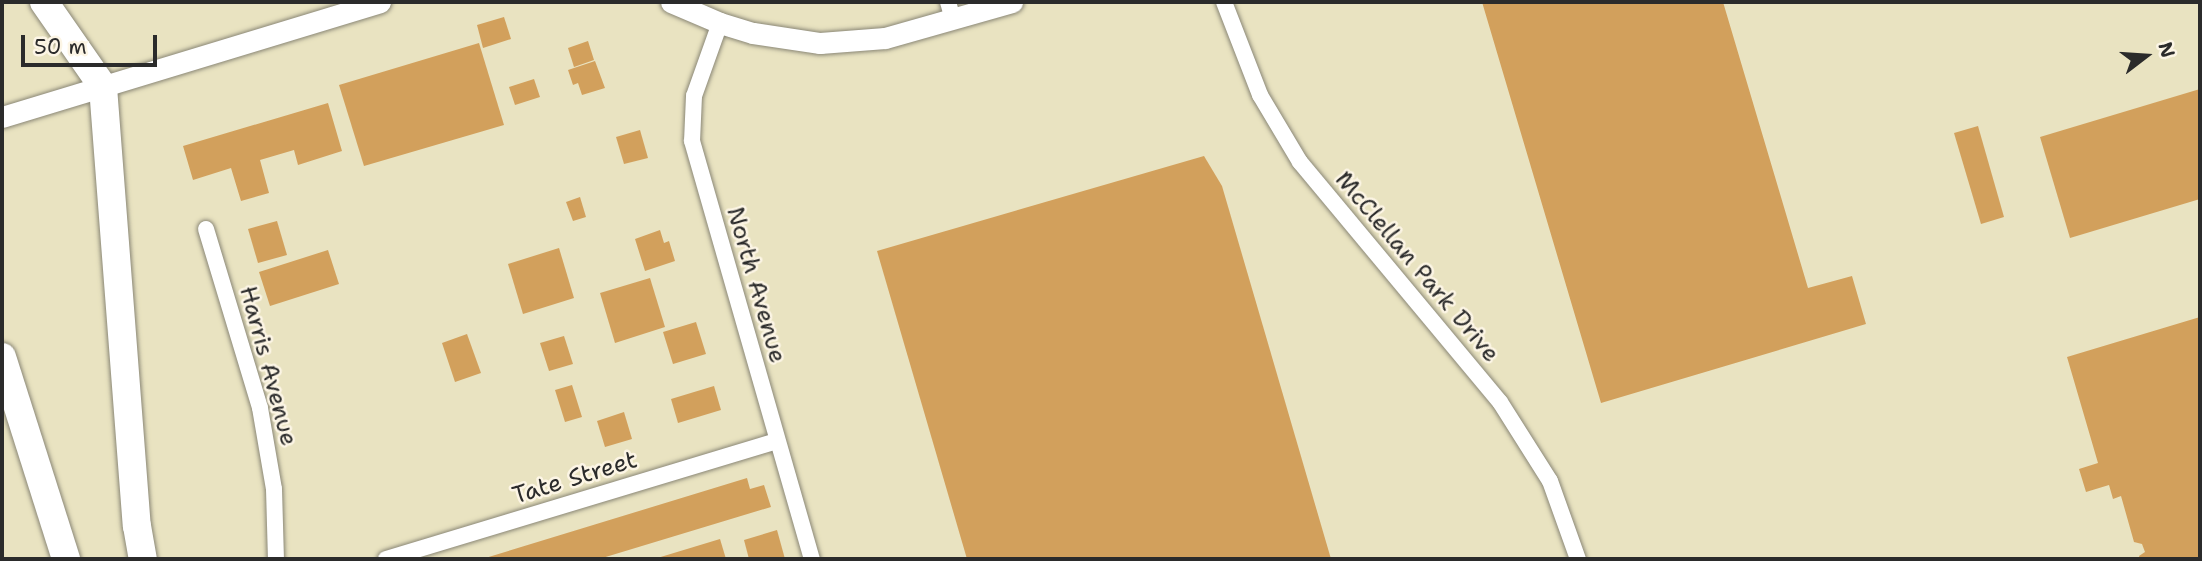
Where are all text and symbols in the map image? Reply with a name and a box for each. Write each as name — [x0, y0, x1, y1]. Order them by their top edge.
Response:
scale bar — [24, 21, 161, 65]
north arrow — [2111, 21, 2181, 91]
text: 50 m — [34, 33, 87, 61]
text: N — [2152, 39, 2181, 61]
street label: McClellan Park Drive — [1329, 166, 1505, 368]
street label: North Avenue — [720, 204, 792, 366]
street label: Harris Avenue — [233, 283, 303, 449]
street label: Tate Street — [509, 445, 641, 511]

